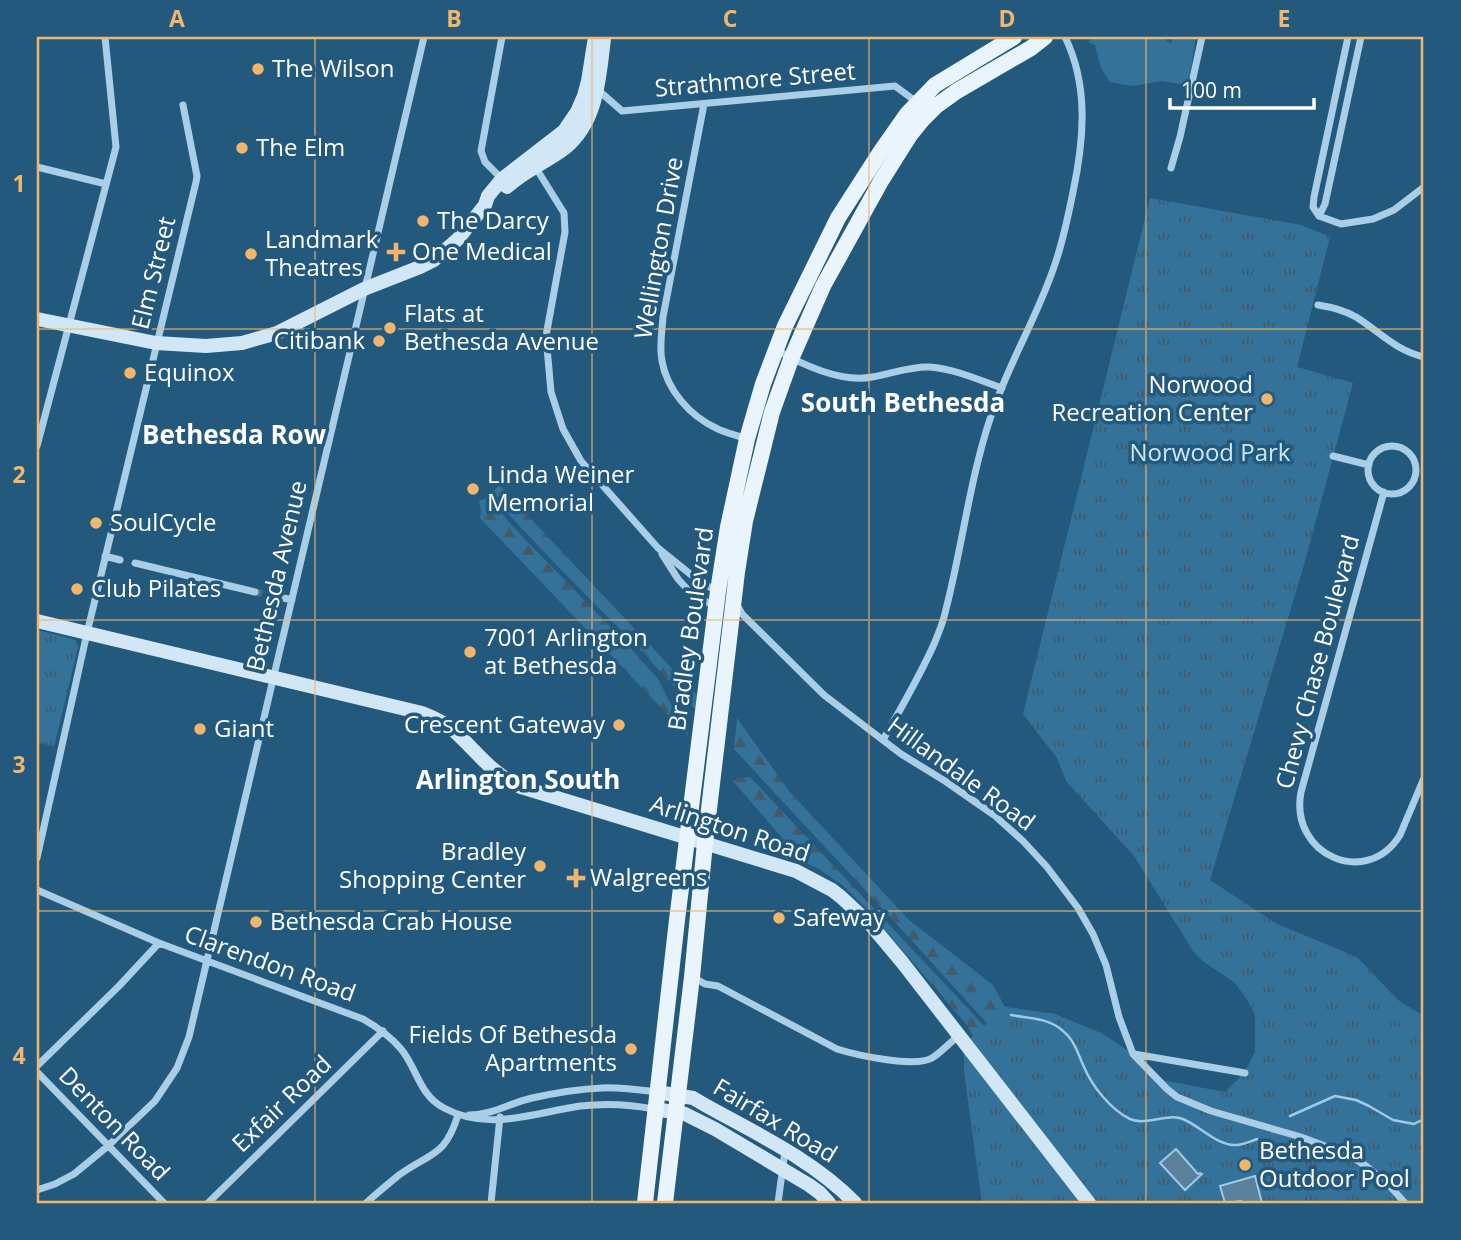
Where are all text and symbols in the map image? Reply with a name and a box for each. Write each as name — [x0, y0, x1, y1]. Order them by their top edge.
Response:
text: A — [169, 2, 185, 34]
text: B — [446, 2, 462, 34]
text: C — [723, 2, 737, 34]
text: D — [998, 2, 1016, 34]
text: E — [1278, 2, 1290, 34]
place label: The Wilson — [272, 51, 395, 84]
street label: Strathmore Street — [653, 53, 857, 104]
marker: The Wilson — [250, 61, 266, 77]
scale bar — [1170, 66, 1314, 110]
text: 100 m — [1181, 76, 1242, 104]
place label: The Elm — [256, 130, 345, 163]
marker: The Elm — [234, 140, 250, 156]
street label: Wellington Drive — [625, 154, 690, 341]
text: 1 — [12, 167, 26, 199]
place label: The Darcy — [437, 203, 550, 236]
street label: Elm Street — [123, 213, 182, 332]
marker: The Darcy — [415, 213, 431, 229]
place label: Landmark Theatres — [265, 222, 379, 283]
place label: One Medical — [412, 234, 552, 267]
marker: One Medical — [386, 242, 406, 262]
marker: Landmark Theatres — [243, 246, 259, 262]
place label: Flats at Bethesda Avenue — [404, 296, 599, 357]
marker: Flats at Bethesda Avenue — [382, 320, 398, 336]
place label: Citibank — [274, 323, 365, 356]
marker: Citibank — [371, 333, 387, 349]
place label: Equinox — [144, 355, 235, 388]
marker: Equinox — [122, 365, 138, 381]
place label: Norwood Recreation Center — [1051, 367, 1253, 428]
district label: South Bethesda — [801, 384, 1005, 420]
marker: Norwood Recreation Center — [1259, 391, 1275, 407]
district label: Bethesda Row — [142, 416, 326, 452]
park label: Norwood Park — [1130, 435, 1291, 468]
place label: Linda Weiner Memorial — [487, 457, 634, 518]
text: 2 — [12, 458, 26, 490]
street label: Bethesda Avenue — [238, 477, 314, 674]
marker: Linda Weiner Memorial — [465, 481, 481, 497]
place label: SoulCycle — [110, 505, 217, 538]
marker: SoulCycle — [88, 515, 104, 531]
street label: Bradley Boulevard — [659, 525, 720, 733]
street label: Chevy Chase Boulevard — [1267, 531, 1366, 792]
place label: Club Pilates — [91, 571, 221, 604]
marker: Club Pilates — [69, 581, 85, 597]
place label: 7001 Arlington at Bethesda — [484, 620, 648, 681]
marker: 7001 Arlington at Bethesda — [462, 644, 478, 660]
place label: Crescent Gateway — [404, 707, 606, 740]
street label: Hillandale Road — [881, 708, 1042, 838]
place label: Giant — [214, 711, 274, 744]
marker: Crescent Gateway — [611, 717, 627, 733]
marker: Giant — [192, 721, 208, 737]
text: 3 — [12, 748, 26, 780]
district label: Arlington South — [416, 761, 620, 797]
street label: Arlington Road — [646, 786, 815, 869]
place label: Bradley Shopping Center — [339, 834, 527, 895]
marker: Bradley Shopping Center — [532, 858, 548, 874]
place label: Walgreens — [590, 860, 708, 893]
marker: Walgreens — [568, 870, 584, 886]
place label: Safeway — [793, 900, 886, 933]
place label: Bethesda Crab House — [270, 904, 512, 937]
marker: Safeway — [771, 910, 787, 926]
marker: Bethesda Crab House — [248, 914, 264, 930]
street label: Clarendon Road — [180, 916, 361, 1009]
place label: Fields Of Bethesda Apartments — [409, 1017, 617, 1078]
text: 4 — [12, 1039, 26, 1071]
marker: Fields Of Bethesda Apartments — [623, 1041, 639, 1057]
street label: Exfair Road — [224, 1047, 338, 1159]
street label: Denton Road — [52, 1059, 178, 1187]
street label: Fairfax Road — [708, 1070, 844, 1170]
place label: Bethesda Outdoor Pool — [1259, 1133, 1410, 1194]
marker: Bethesda Outdoor Pool — [1237, 1157, 1253, 1173]

